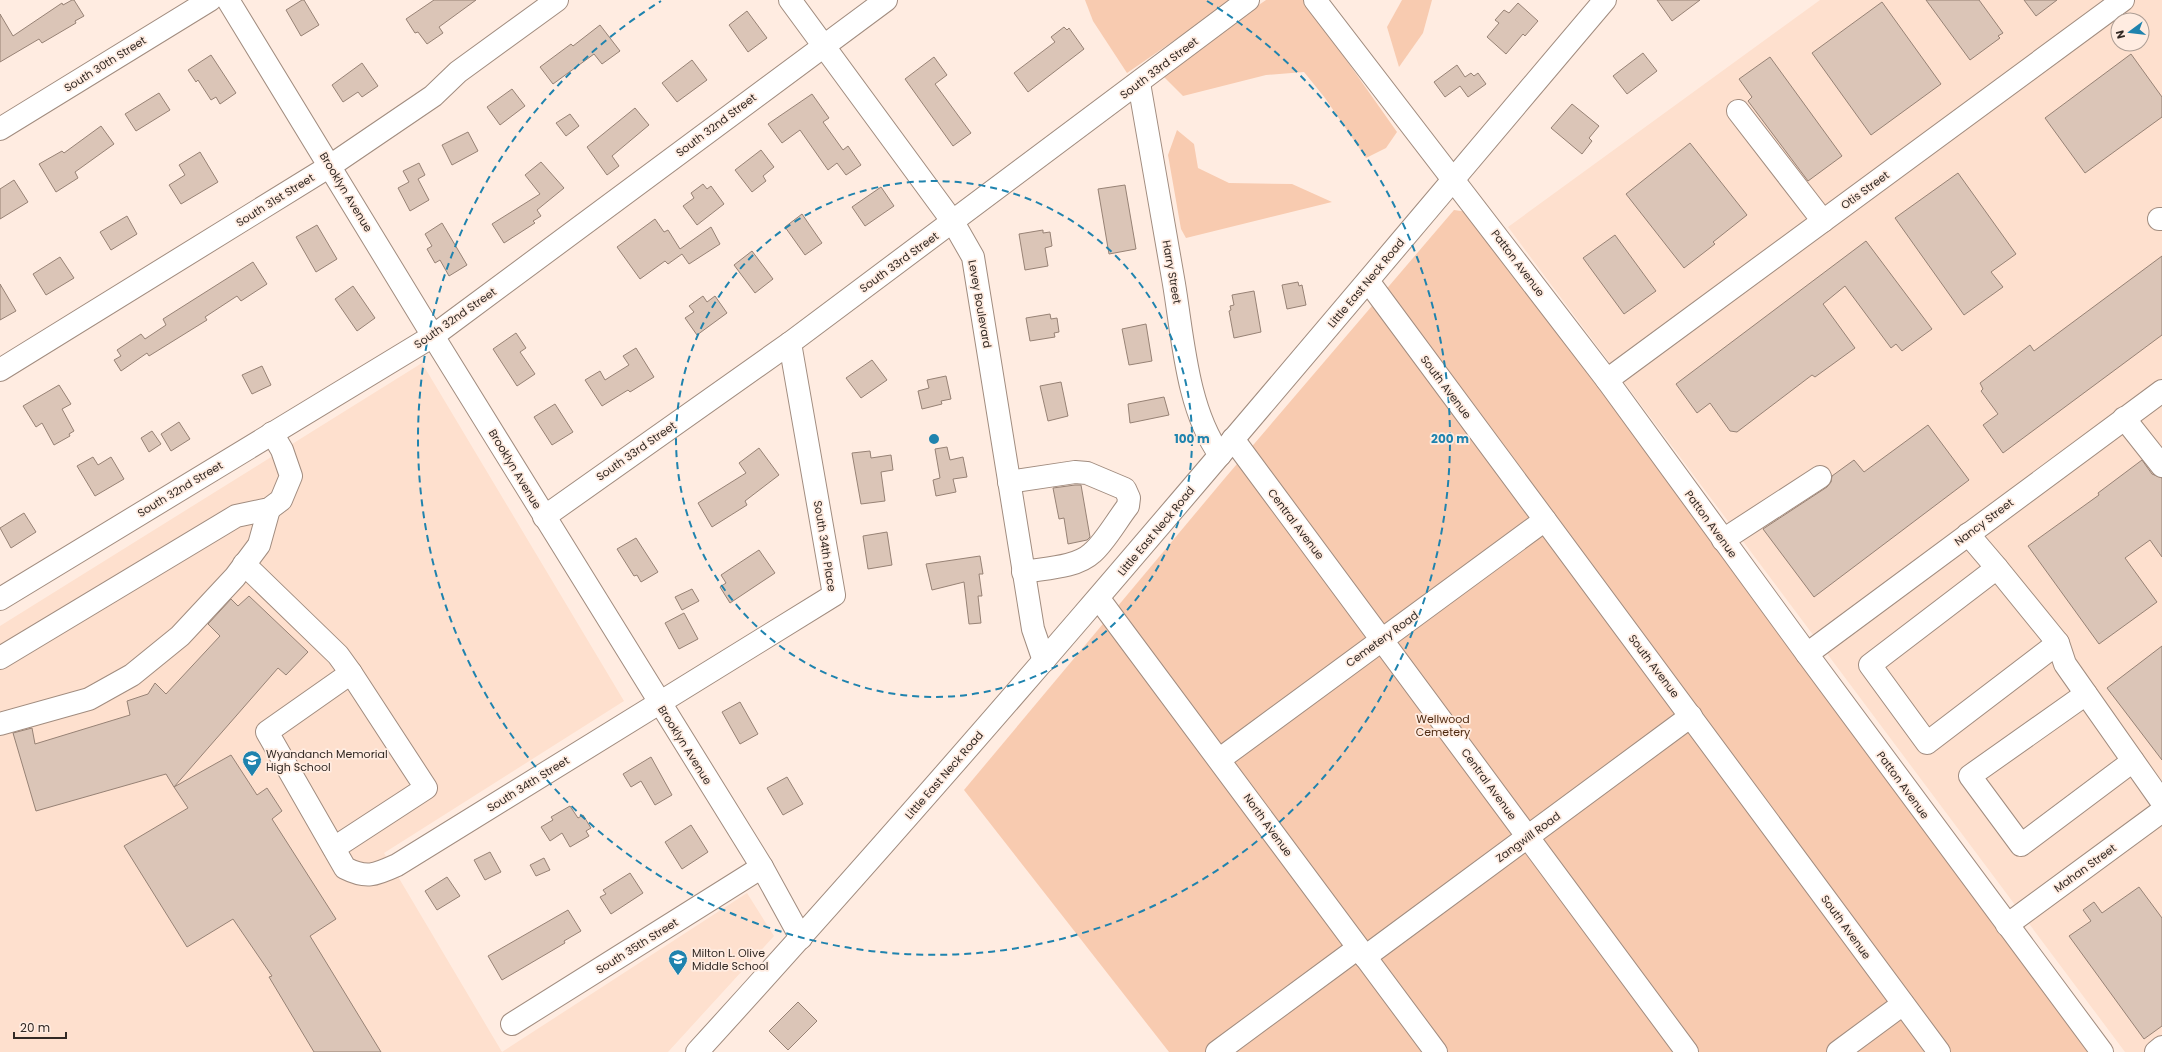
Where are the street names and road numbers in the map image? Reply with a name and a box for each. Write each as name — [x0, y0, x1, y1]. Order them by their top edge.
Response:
street label: South 30th Street — [61, 32, 149, 96]
street label: South 33rd Street — [1117, 33, 1201, 103]
street label: South 32nd Street — [672, 89, 760, 161]
street label: Brooklyn Avenue — [316, 149, 376, 235]
street label: Otis Street — [1838, 167, 1892, 213]
street label: South 31st Street — [233, 170, 317, 230]
street label: Patton Avenue — [1487, 226, 1549, 300]
street label: South 33rd Street — [856, 228, 942, 296]
street label: Little East Neck Road — [1324, 235, 1408, 331]
street label: Harry Street — [1159, 239, 1185, 305]
street label: Levey Boulevard — [964, 259, 996, 349]
street label: South 32nd Street — [411, 284, 499, 352]
street label: South Avenue — [1417, 352, 1475, 422]
street label: South 33rd Street — [593, 417, 679, 485]
street label: Brooklyn Avenue — [485, 426, 545, 512]
street label: South 32nd Street — [134, 457, 226, 521]
street label: Little East Neck Road — [1114, 483, 1198, 579]
street label: Central Avenue — [1264, 485, 1328, 563]
street label: Patton Avenue — [1681, 487, 1741, 561]
street label: Nancy Street — [1951, 494, 2017, 550]
street label: South 34th Place — [810, 499, 840, 593]
street label: Cemetery Road — [1342, 607, 1422, 671]
street label: South Avenue — [1625, 631, 1683, 701]
street label: Brooklyn Avenue — [654, 702, 716, 788]
street label: Little East Neck Road — [901, 727, 987, 823]
street label: Central Avenue — [1458, 745, 1521, 823]
street label: Patton Avenue — [1873, 748, 1933, 822]
street label: South 34th Street — [484, 752, 572, 816]
street label: North Avenue — [1240, 790, 1296, 860]
street label: Zangwill Road — [1492, 808, 1564, 866]
street label: Mahan Street — [2051, 840, 2119, 896]
street label: South Avenue — [1817, 892, 1875, 963]
street label: South 35th Street — [593, 914, 681, 978]

